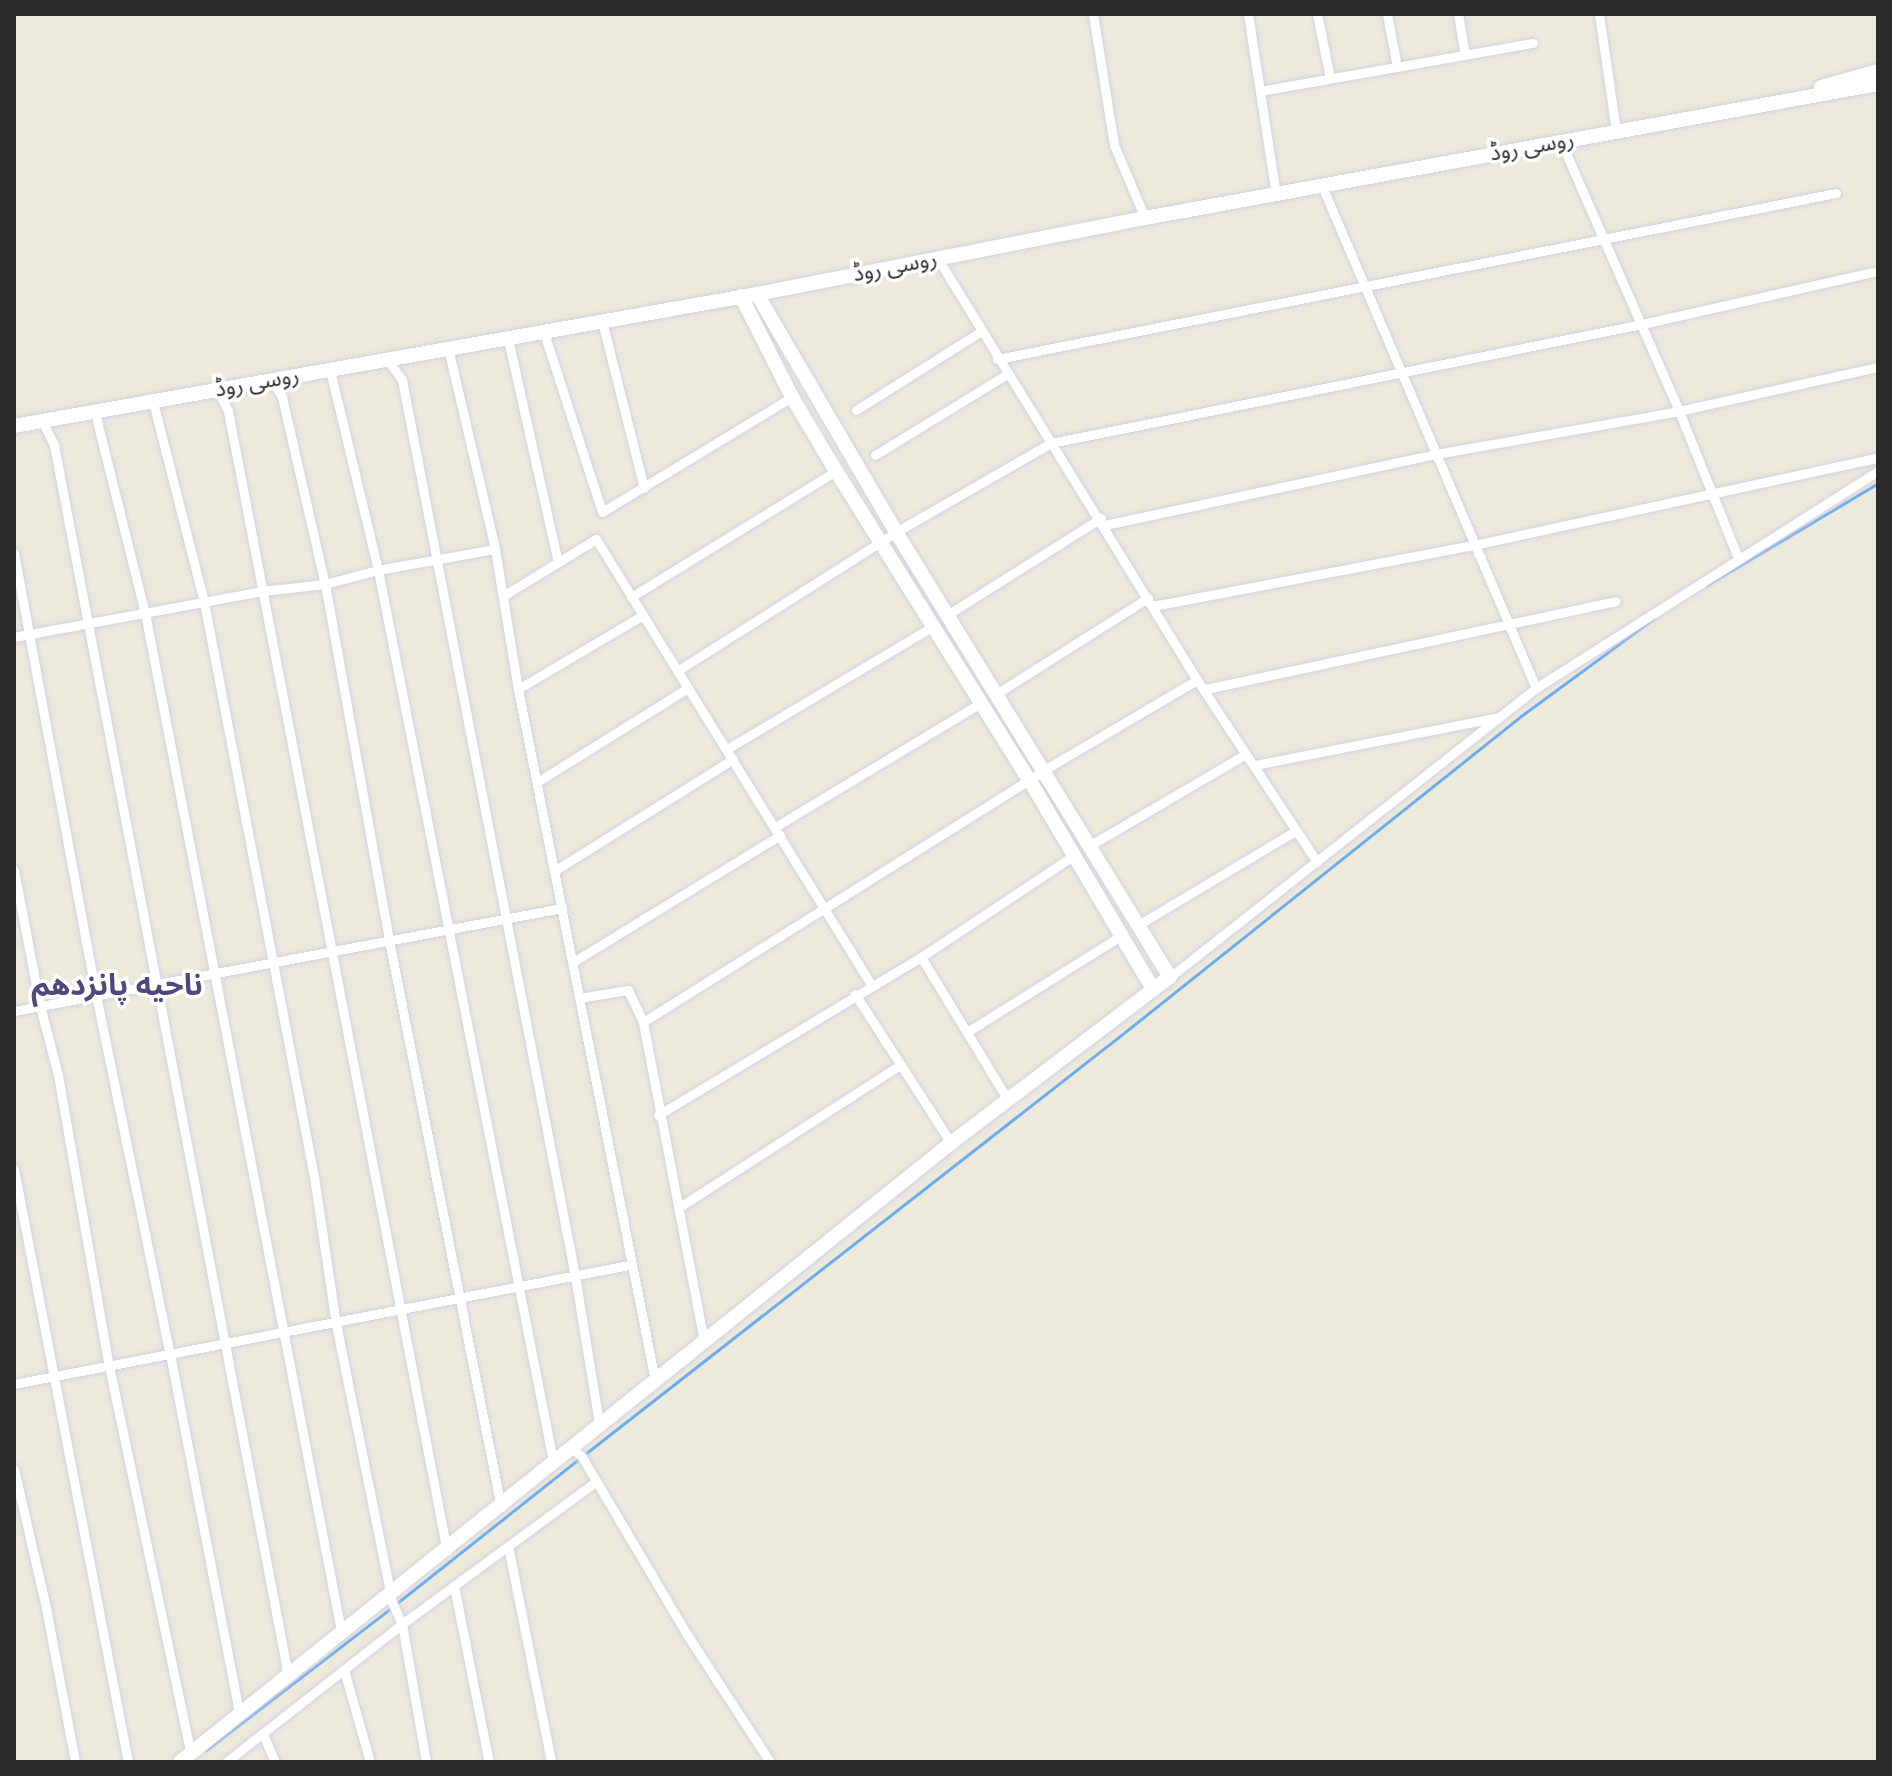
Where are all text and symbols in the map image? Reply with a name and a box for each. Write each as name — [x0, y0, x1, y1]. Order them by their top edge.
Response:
street label: روسی روڈ — [1488, 127, 1576, 167]
street label: روسی روڈ — [851, 246, 939, 288]
street label: روسی روڈ — [213, 363, 301, 403]
district label: ناحیه پانزدهم — [31, 967, 203, 1003]

